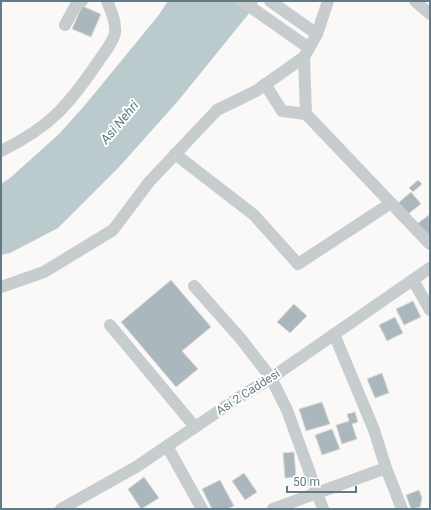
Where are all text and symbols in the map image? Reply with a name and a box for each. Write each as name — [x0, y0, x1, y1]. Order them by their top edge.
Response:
water label: Asi Nehri — [97, 97, 142, 147]
street label: Asi 2 Caddesi — [214, 366, 282, 418]
scale bar — [287, 468, 356, 494]
text: 50 m — [293, 475, 320, 489]

